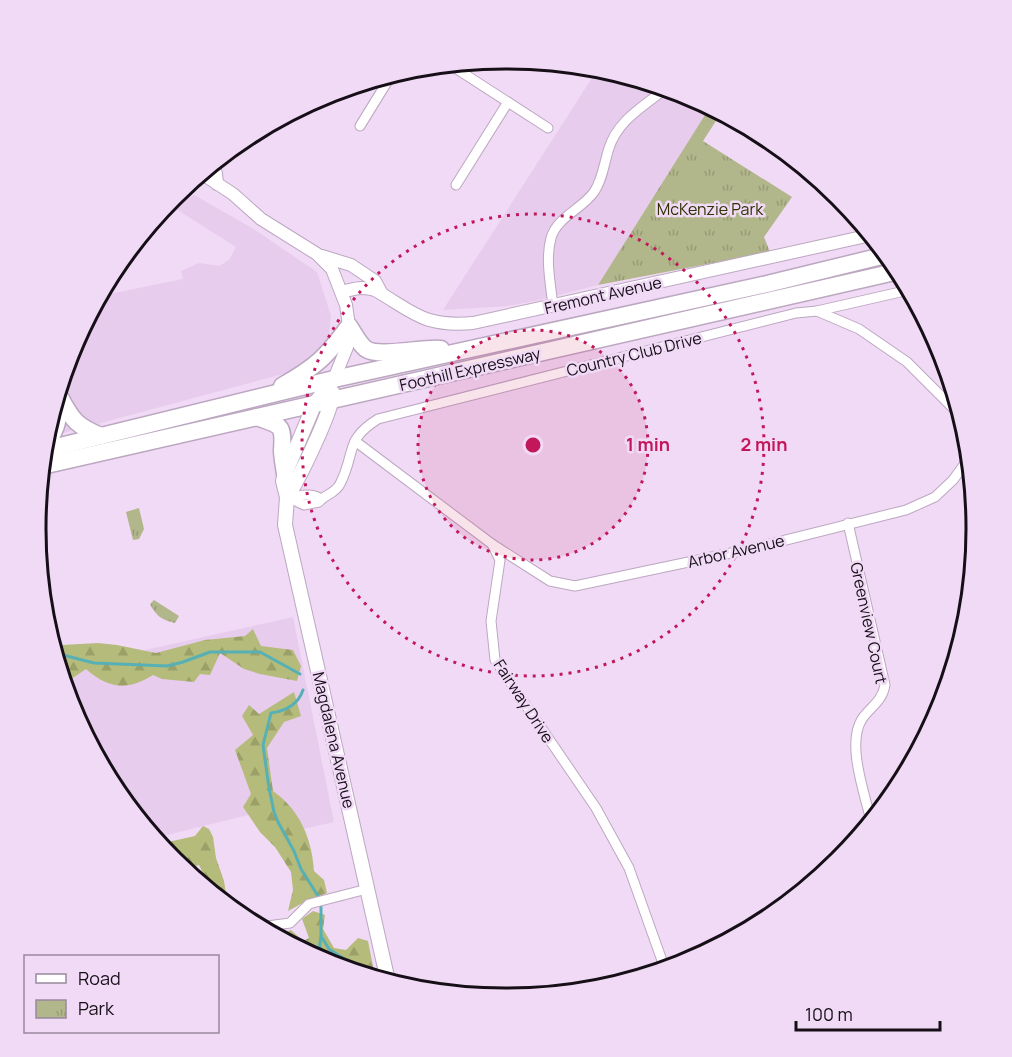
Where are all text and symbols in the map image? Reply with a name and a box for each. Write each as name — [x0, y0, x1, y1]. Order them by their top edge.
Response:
park label: McKenzie Park — [657, 198, 764, 220]
street label: Fremont Avenue — [542, 271, 664, 319]
street label: Country Club Drive — [564, 327, 704, 381]
street label: Foothill Expressway — [397, 342, 543, 396]
text: 1 min — [626, 432, 670, 456]
text: 2 min — [741, 432, 787, 456]
centre of rings — [523, 435, 543, 455]
street label: Arbor Avenue — [685, 529, 787, 573]
street label: Greenview Court — [845, 560, 893, 686]
street label: Fairway Drive — [489, 655, 559, 747]
street label: Magdalena Avenue — [308, 670, 360, 810]
legend — [24, 955, 219, 1033]
text: Road — [78, 966, 121, 990]
scale bar — [796, 994, 940, 1032]
text: Park — [78, 996, 115, 1020]
text: 100 m — [805, 1002, 853, 1026]

